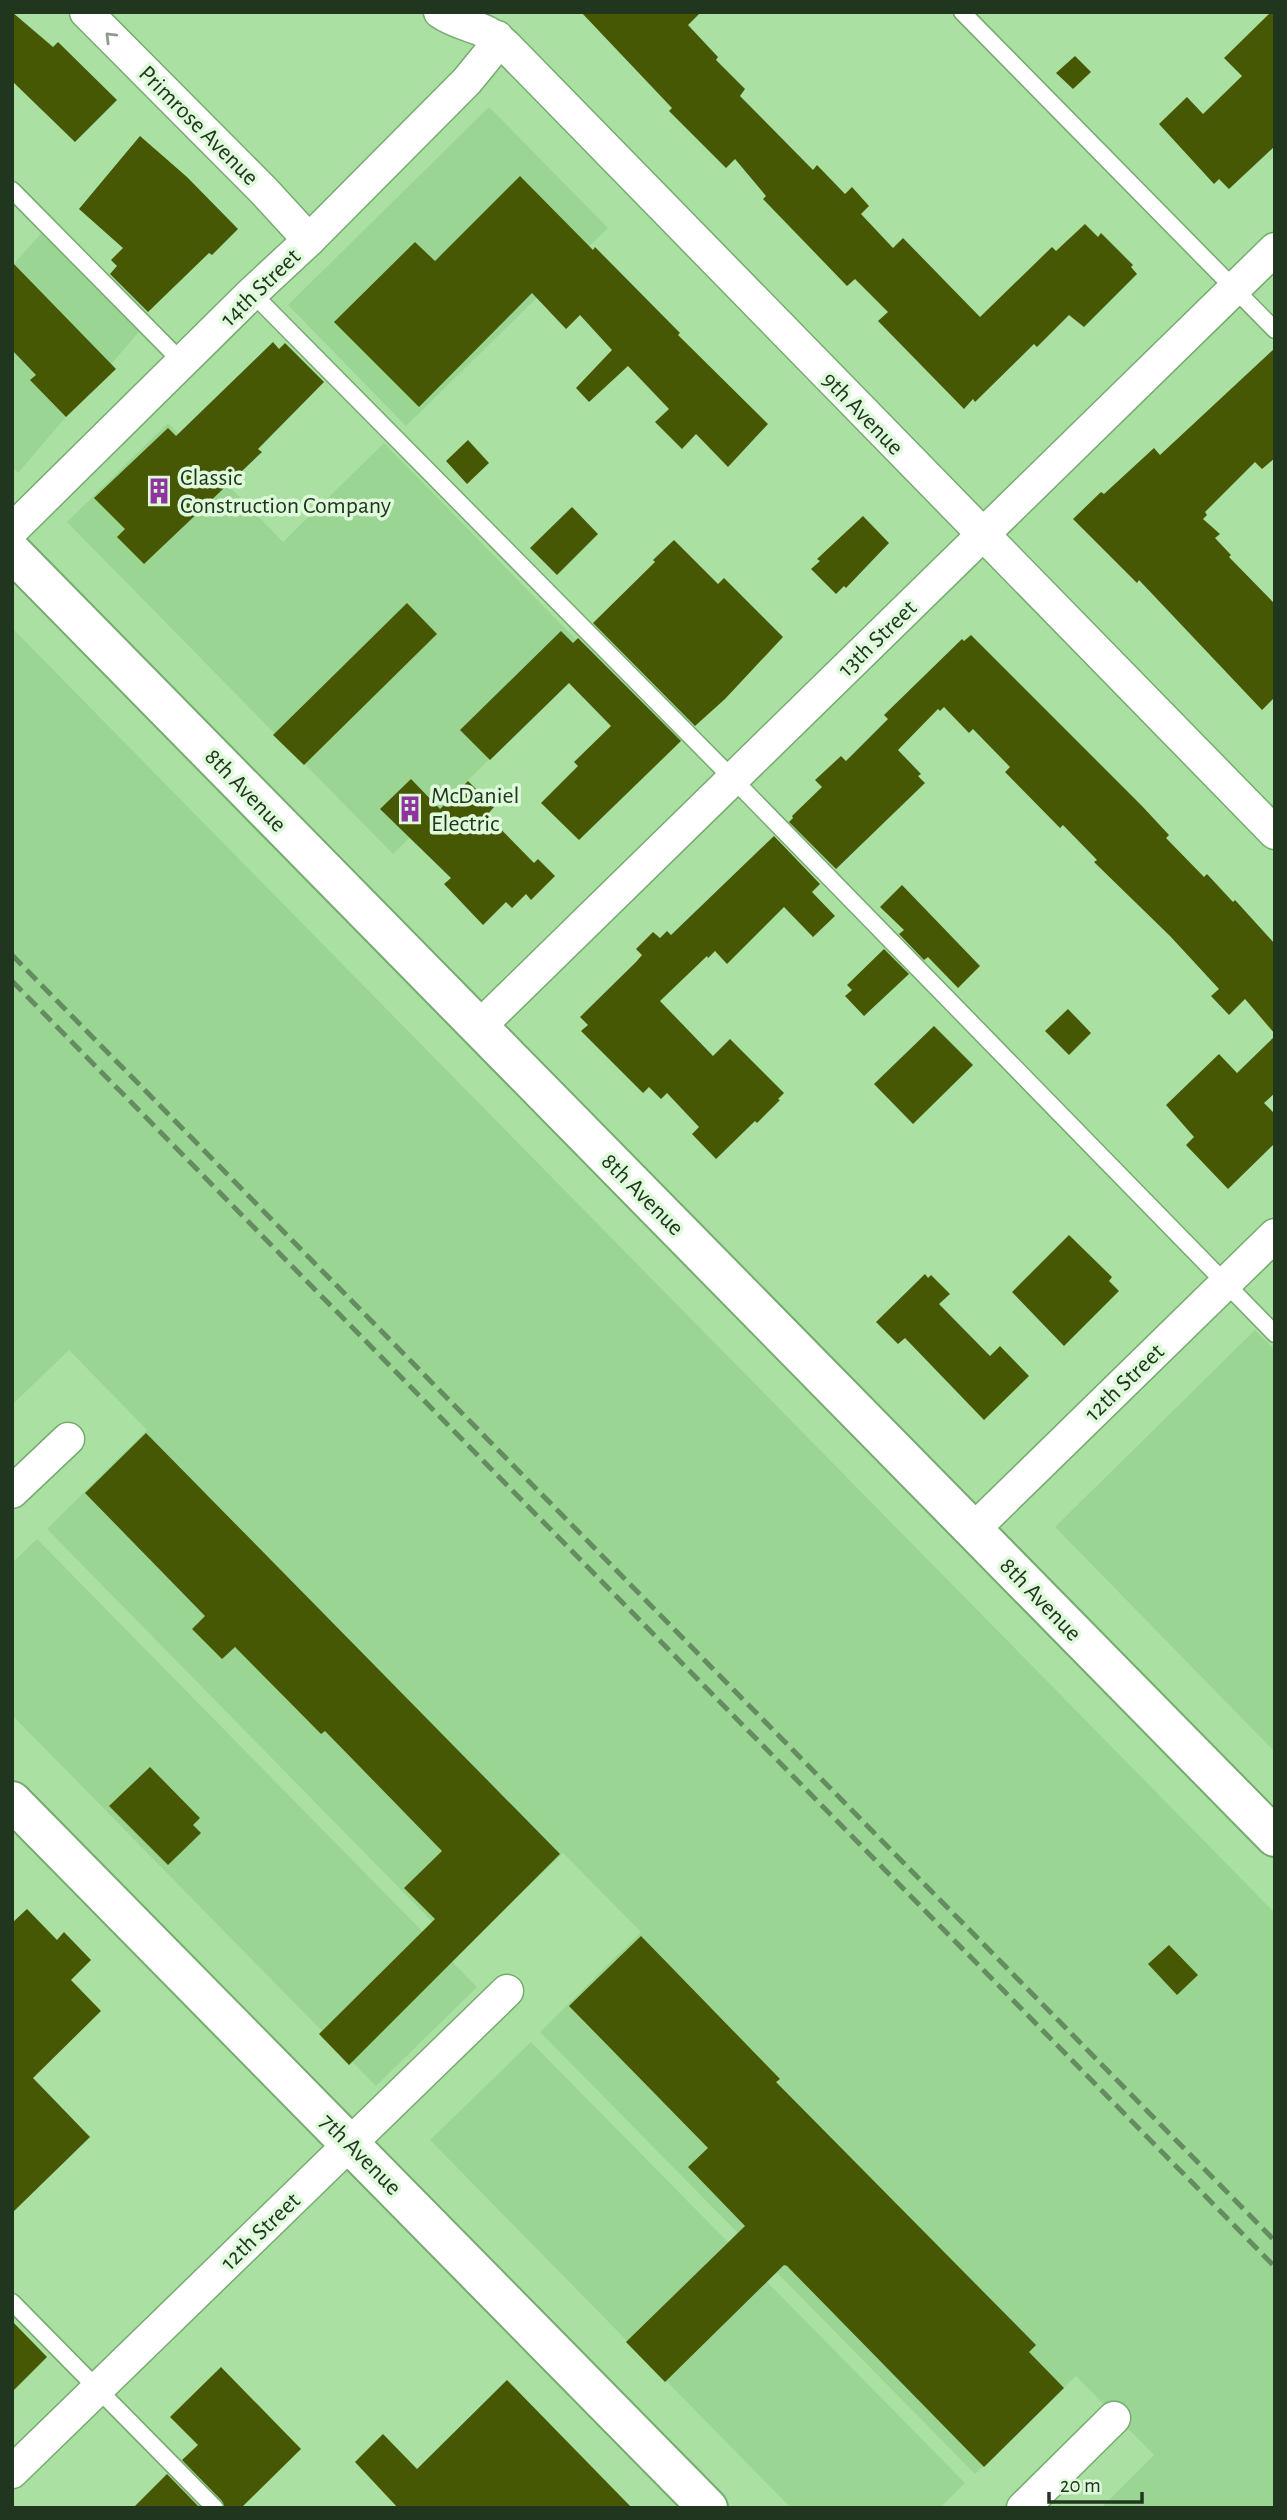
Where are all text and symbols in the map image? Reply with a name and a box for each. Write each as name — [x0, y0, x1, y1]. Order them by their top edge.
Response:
one-way arrow — [106, 32, 119, 45]
street label: Primrose Avenue — [134, 61, 263, 190]
street label: 14th Street — [216, 244, 305, 331]
street label: 9th Avenue — [817, 367, 908, 460]
place label: Classic Construction Company — [180, 466, 391, 518]
building icon: Classic Construction Company — [144, 476, 174, 506]
street label: 13th Street — [834, 596, 922, 682]
street label: 8th Avenue — [200, 744, 291, 837]
place label: McDaniel Electric — [431, 784, 520, 836]
building icon: McDaniel Electric — [395, 794, 425, 824]
street label: 8th Avenue — [597, 1149, 688, 1240]
street label: 12th Street — [1080, 1339, 1169, 1426]
street label: 8th Avenue — [995, 1553, 1086, 1646]
street label: 7th Avenue — [315, 2109, 406, 2200]
street label: 12th Street — [216, 2188, 305, 2275]
scale bar — [1049, 2460, 1142, 2504]
text: 20 m — [1060, 2475, 1101, 2496]

